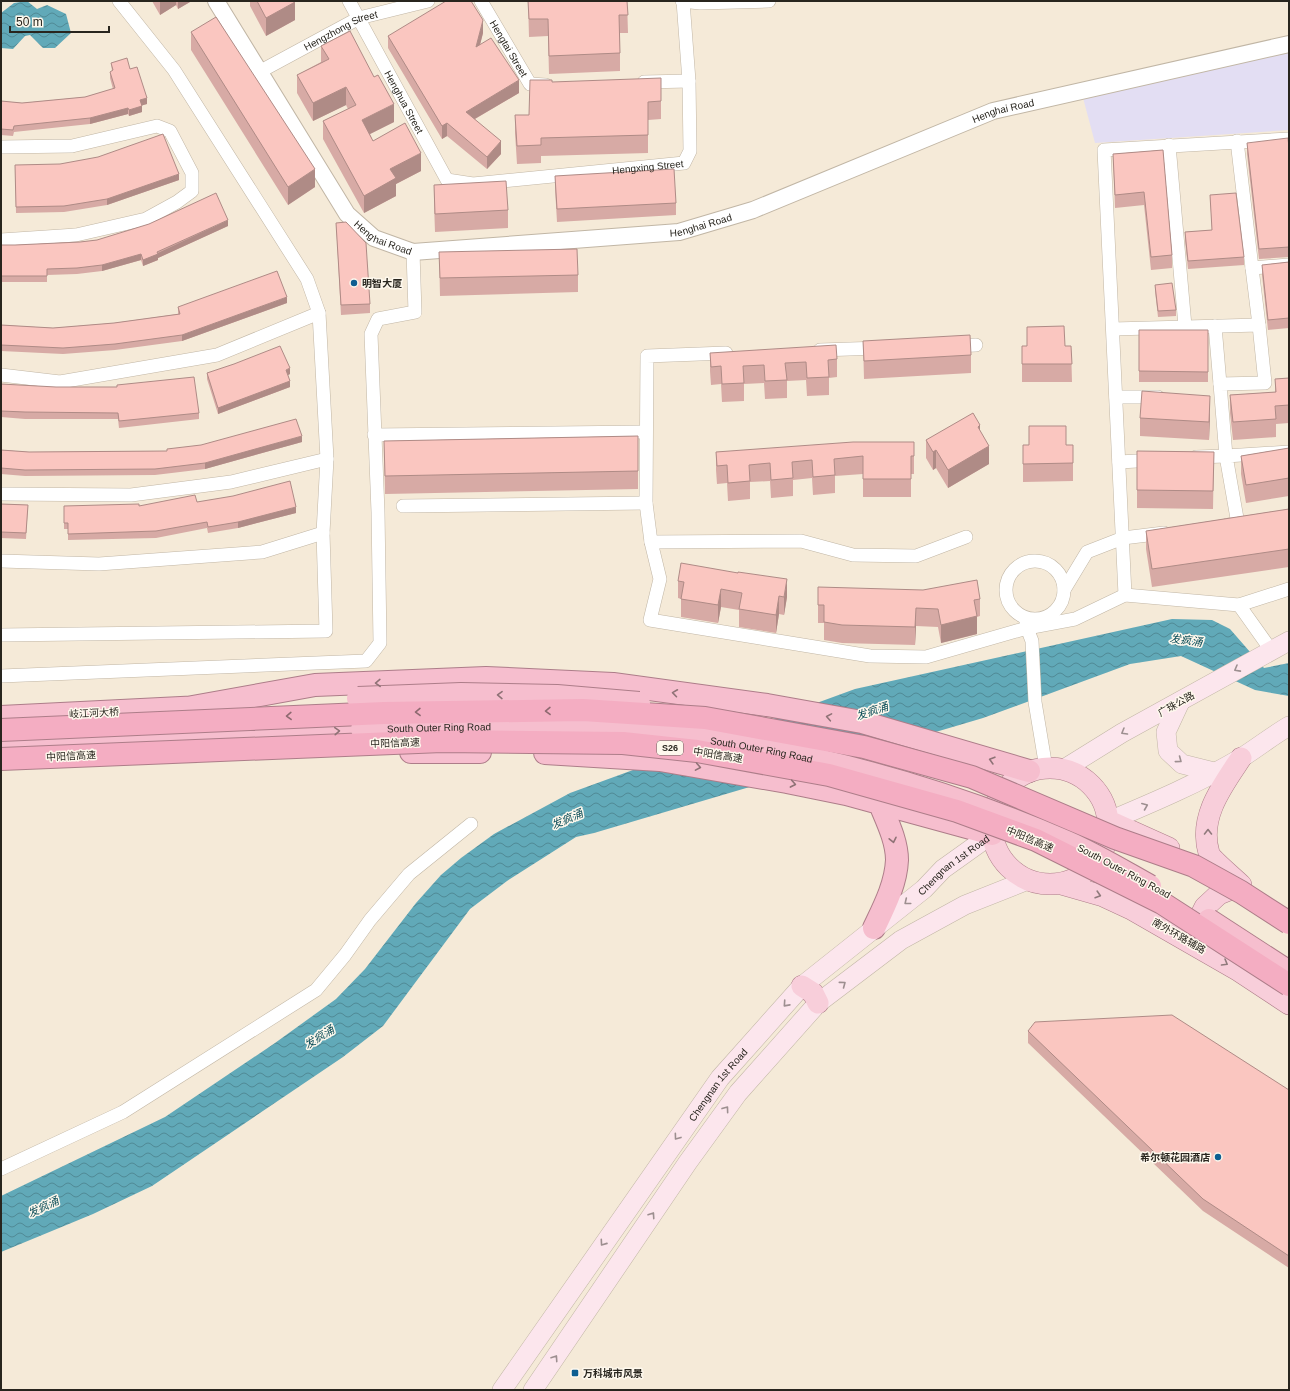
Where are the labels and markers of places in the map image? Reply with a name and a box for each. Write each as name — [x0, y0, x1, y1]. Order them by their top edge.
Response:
marker: 明智大厦 — [349, 278, 359, 288]
place label: 明智大厦 — [362, 278, 402, 289]
place label: 希尔顿花园酒店 — [1140, 1152, 1210, 1163]
marker: 希尔顿花园酒店 — [1213, 1152, 1223, 1162]
place label: 万科城市风景 — [583, 1367, 643, 1379]
marker: 万科城市风景 — [570, 1368, 580, 1378]

